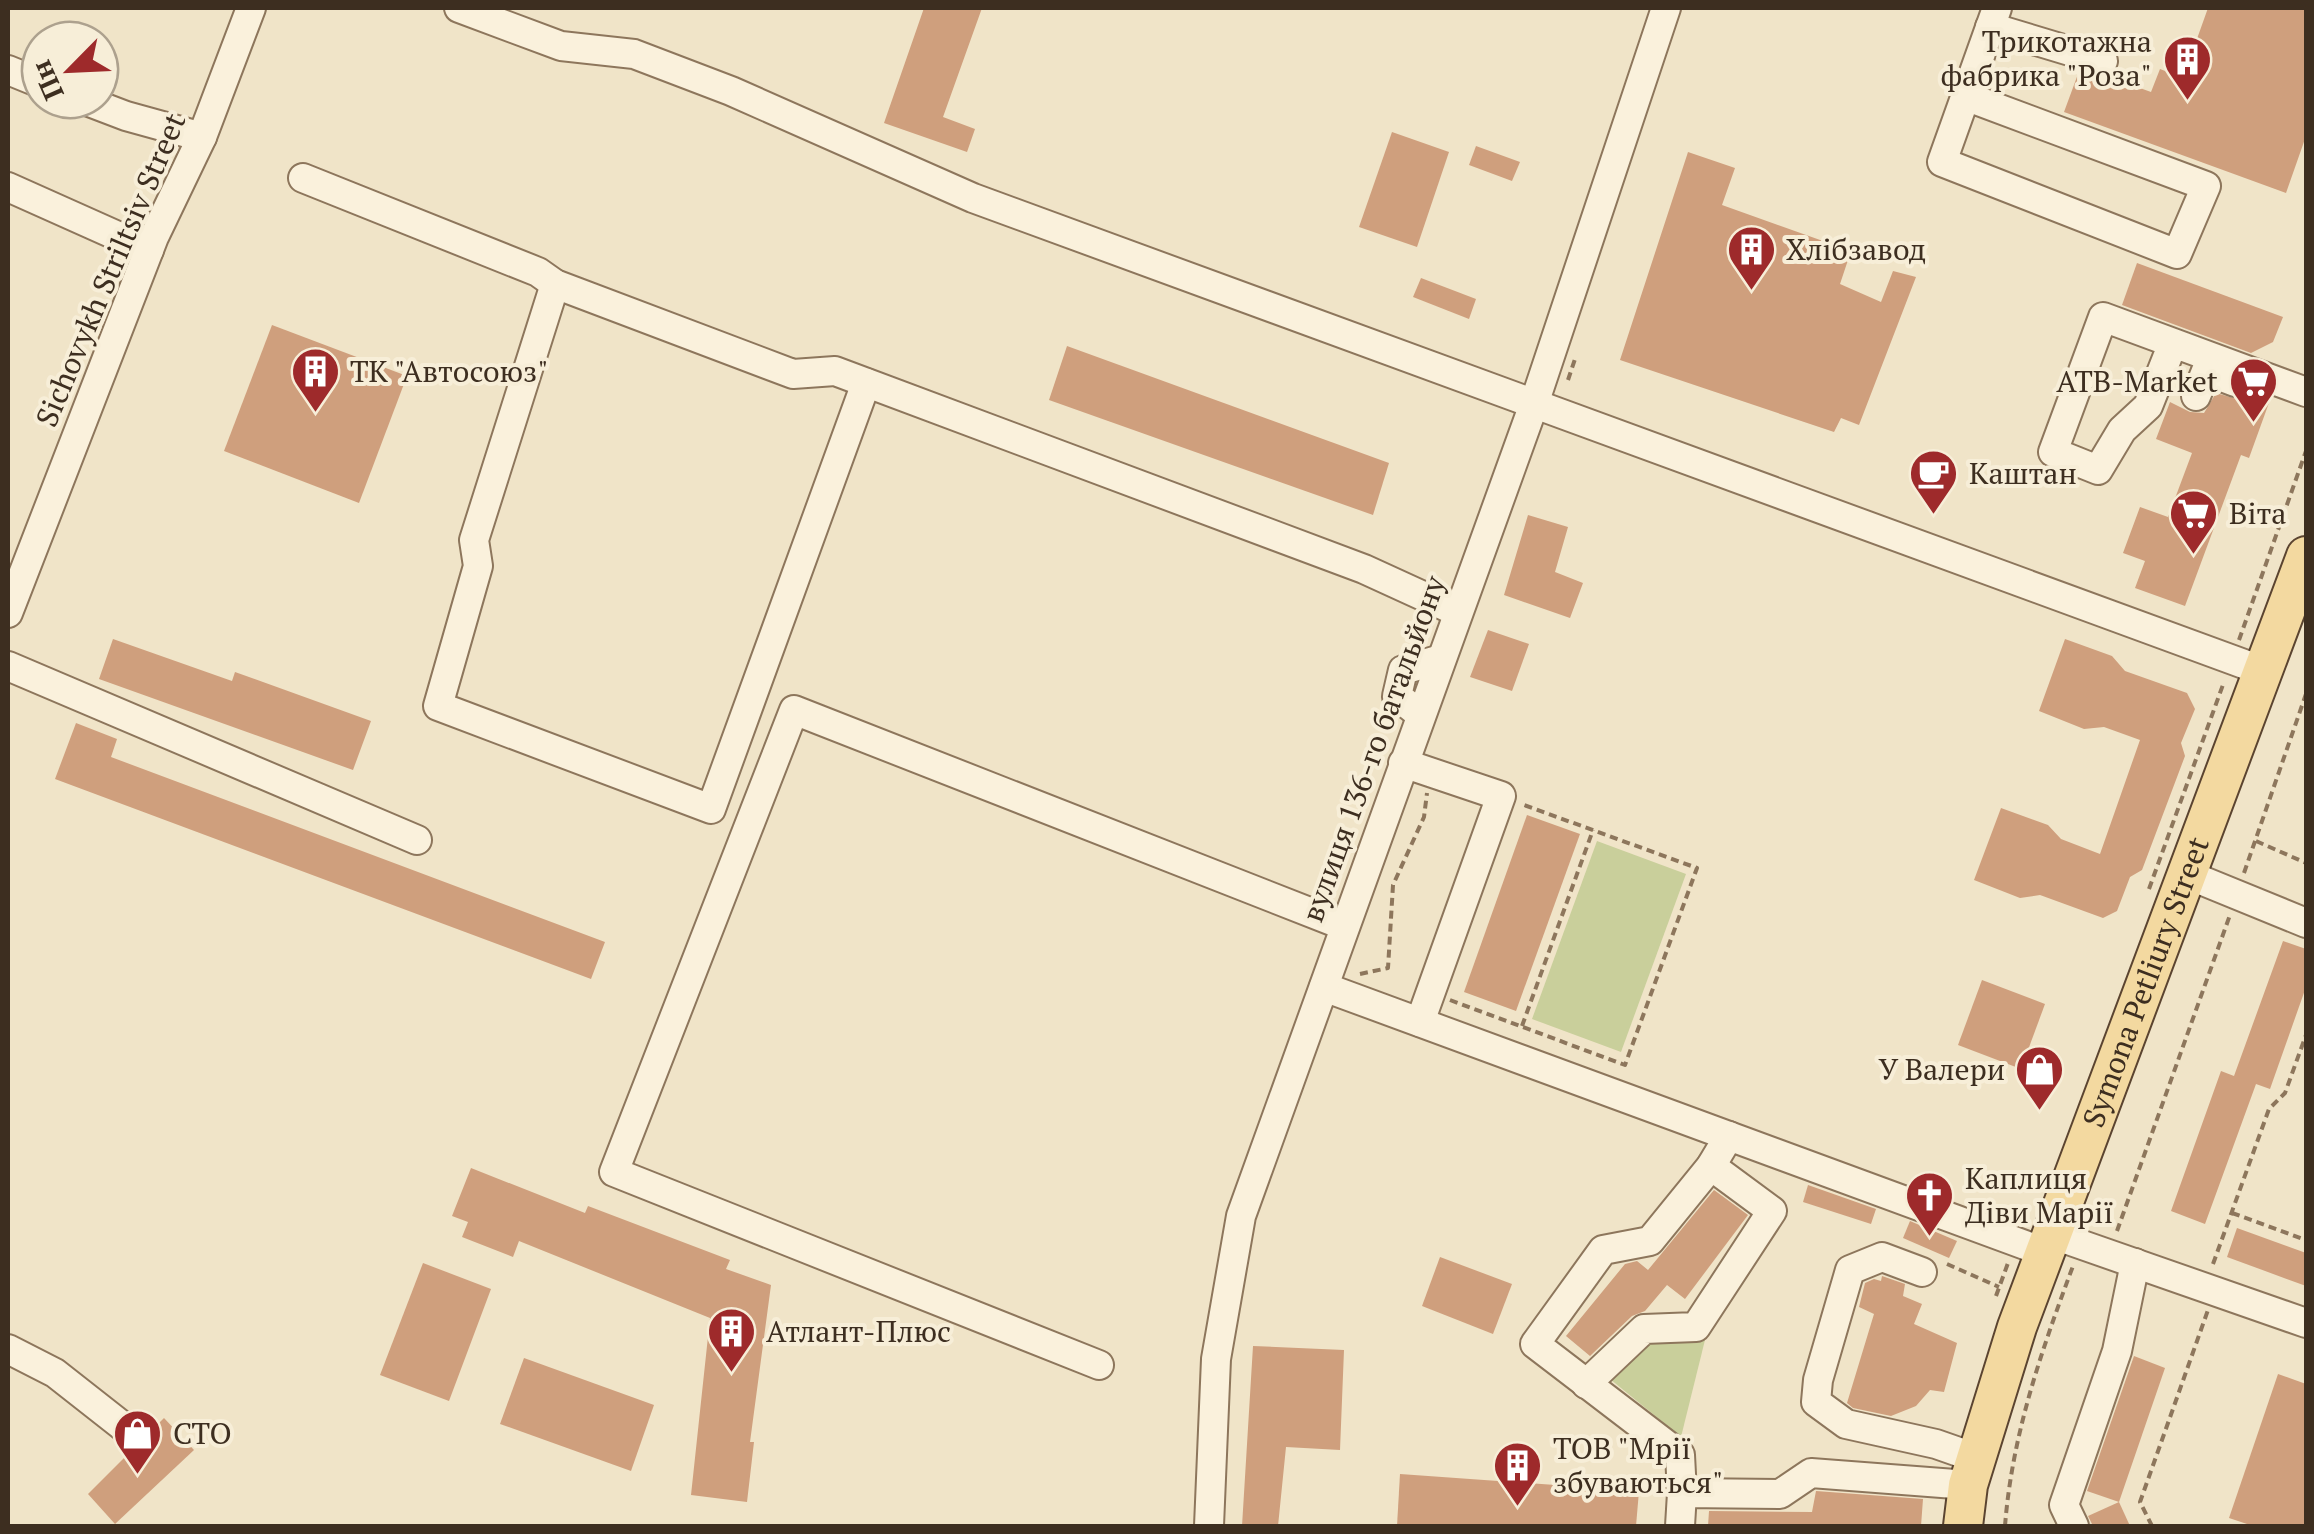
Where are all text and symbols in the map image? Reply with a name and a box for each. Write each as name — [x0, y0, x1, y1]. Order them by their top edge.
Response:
north arrow — [20, 20, 120, 120]
place label: Трикотажна фабрика "Роза" — [1940, 21, 2152, 95]
building icon: Трикотажна фабрика "Роза" — [2161, 33, 2213, 101]
text: Пн — [22, 55, 72, 106]
street label: Sichovykh Striltsiv Street — [26, 107, 194, 432]
building icon: Хлібзавод — [1725, 224, 1777, 292]
place label: Хлібзавод — [1786, 229, 1926, 269]
building icon: ТК "Автосоюз" — [289, 346, 341, 414]
place label: ТК "Автосоюз" — [350, 351, 549, 391]
supermarket icon: ATB-Market — [2227, 356, 2279, 424]
place label: ATB-Market — [2056, 361, 2218, 401]
cafe icon: Каштан — [1908, 448, 1960, 516]
place label: Каштан — [1969, 453, 2077, 493]
supermarket icon: Віта — [2168, 488, 2220, 556]
place label: Віта — [2229, 493, 2287, 533]
street label: вулиця 136-го батальйону — [1292, 569, 1455, 927]
street label: Symona Petliury Street — [2073, 831, 2218, 1133]
shop icon: У Валери — [2014, 1044, 2066, 1112]
place label: У Валери — [1878, 1049, 2005, 1089]
place label: Каплиця Діви Марії — [1965, 1158, 2114, 1232]
church icon: Каплиця Діви Марії — [1904, 1170, 1956, 1238]
building icon: Атлант-Плюс — [705, 1306, 757, 1374]
place label: Атлант-Плюс — [766, 1311, 951, 1351]
shop icon: СТО — [112, 1408, 164, 1476]
place label: СТО — [173, 1413, 232, 1453]
place label: ТОВ "Мрії збуваються" — [1553, 1428, 1723, 1502]
building icon: ТОВ "Мрії збуваються" — [1492, 1440, 1544, 1508]

